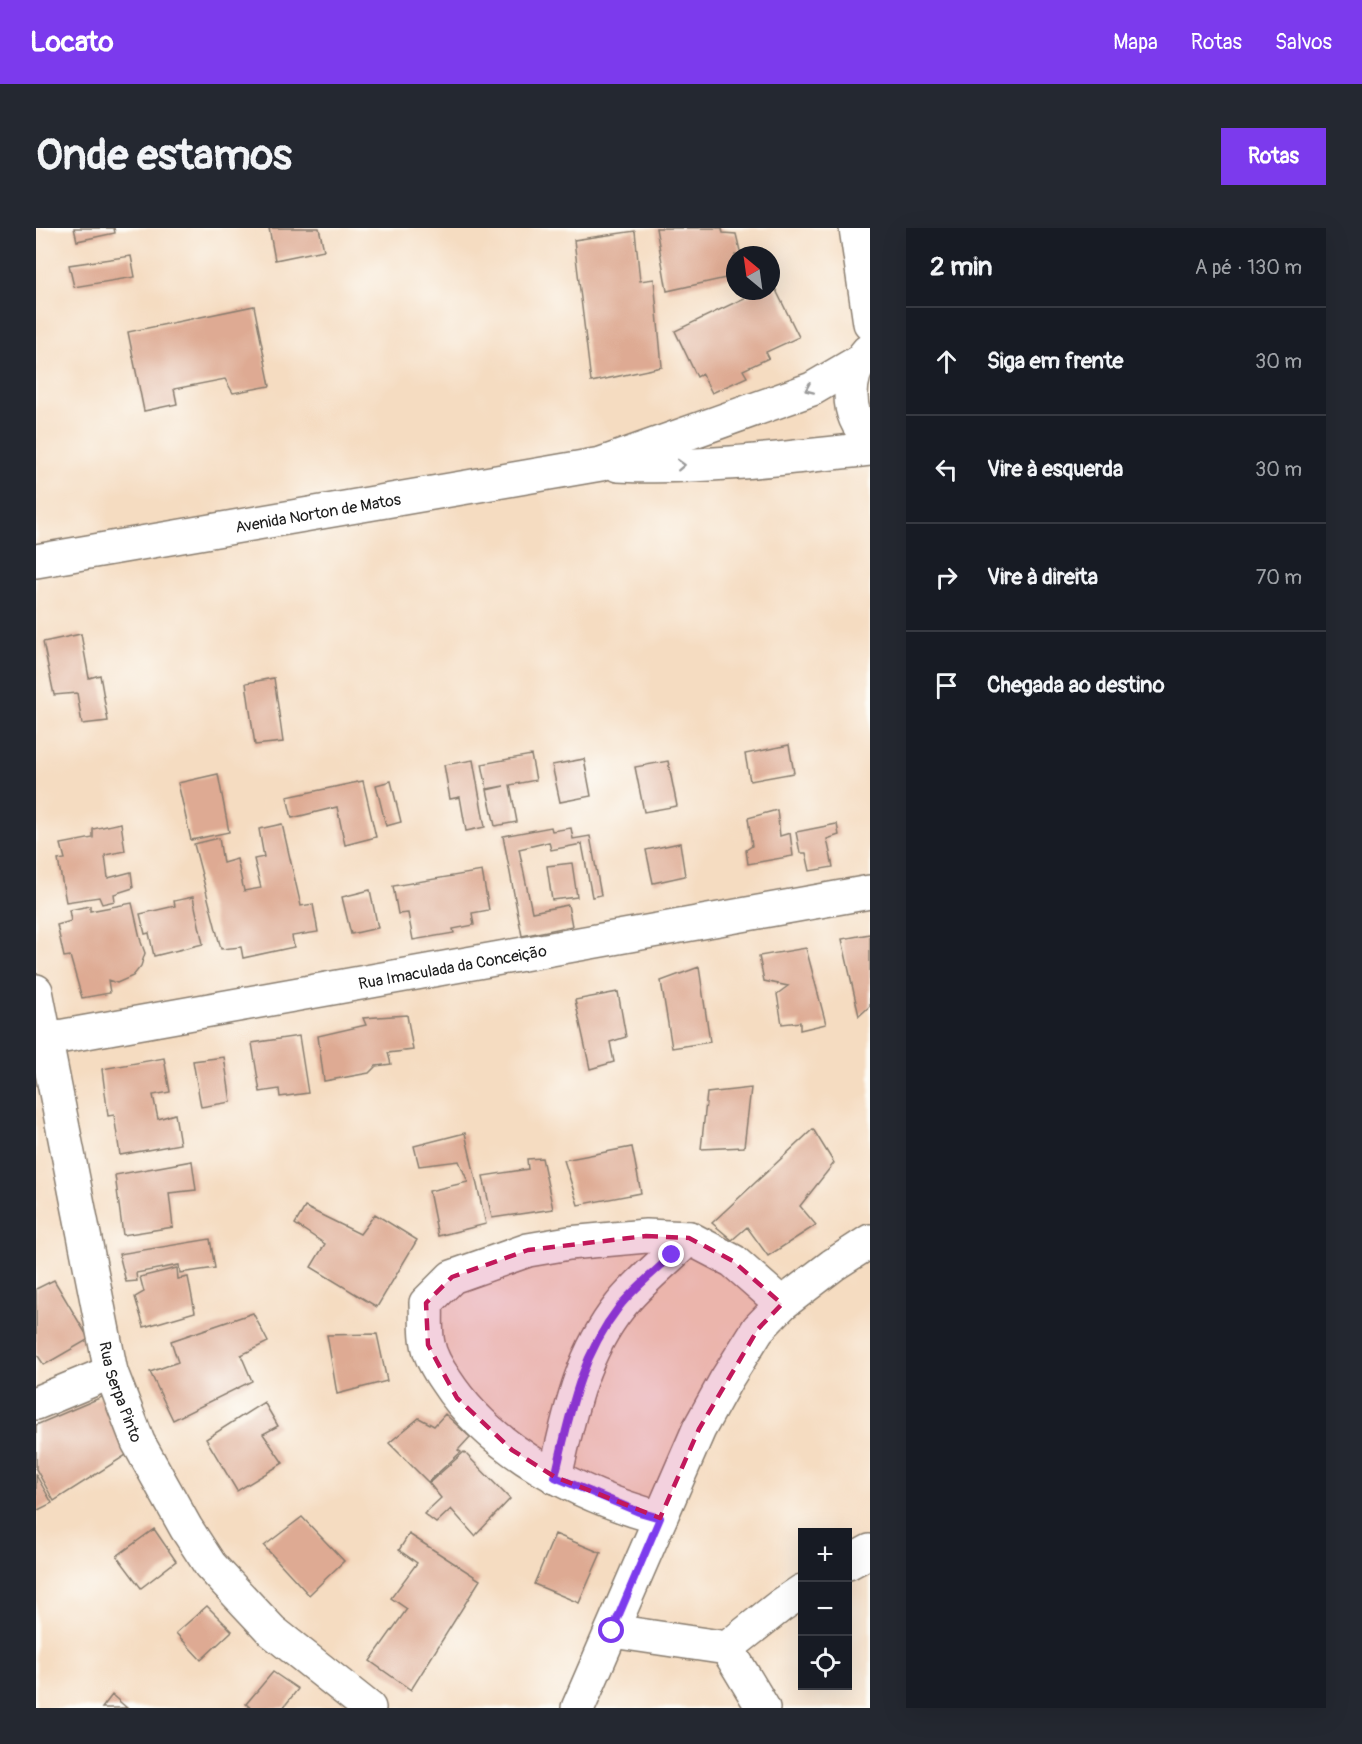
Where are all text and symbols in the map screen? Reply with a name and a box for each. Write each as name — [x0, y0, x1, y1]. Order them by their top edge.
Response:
text: Locato — [30, 25, 114, 60]
text: Mapa — [1113, 29, 1158, 56]
text: Rotas — [1191, 29, 1242, 56]
text: Salvos — [1275, 29, 1332, 56]
button: Rotas — [1221, 128, 1326, 185]
text: Onde estamos — [36, 130, 292, 182]
north arrow — [726, 246, 780, 300]
text: 2 min — [930, 251, 992, 283]
text: A pé · 130 m — [1195, 255, 1302, 280]
icon: ahead — [930, 345, 963, 378]
text: Siga em frente — [987, 347, 1123, 375]
text: 30 m — [1255, 349, 1302, 374]
one-way arrow — [804, 382, 815, 394]
icon: left — [930, 453, 963, 486]
text: Vire à esquerda — [987, 455, 1123, 483]
text: 30 m — [1255, 457, 1302, 482]
one-way arrow — [676, 459, 685, 471]
street label: Avenida Norton de Matos — [234, 490, 402, 538]
icon: right — [930, 561, 963, 594]
text: Vire à direita — [987, 563, 1098, 591]
text: 70 m — [1256, 565, 1302, 590]
icon: arrive — [930, 669, 963, 702]
text: Chegada ao destino — [987, 671, 1165, 699]
street label: Rua Imaculada da Conceição — [357, 941, 549, 994]
route end — [658, 1241, 684, 1267]
street label: Rua Serpa Pinto — [94, 1340, 146, 1446]
map controls — [798, 1528, 852, 1690]
button: + — [798, 1528, 852, 1582]
button: − — [798, 1582, 852, 1636]
route start — [598, 1617, 624, 1643]
button: locate — [798, 1636, 852, 1690]

